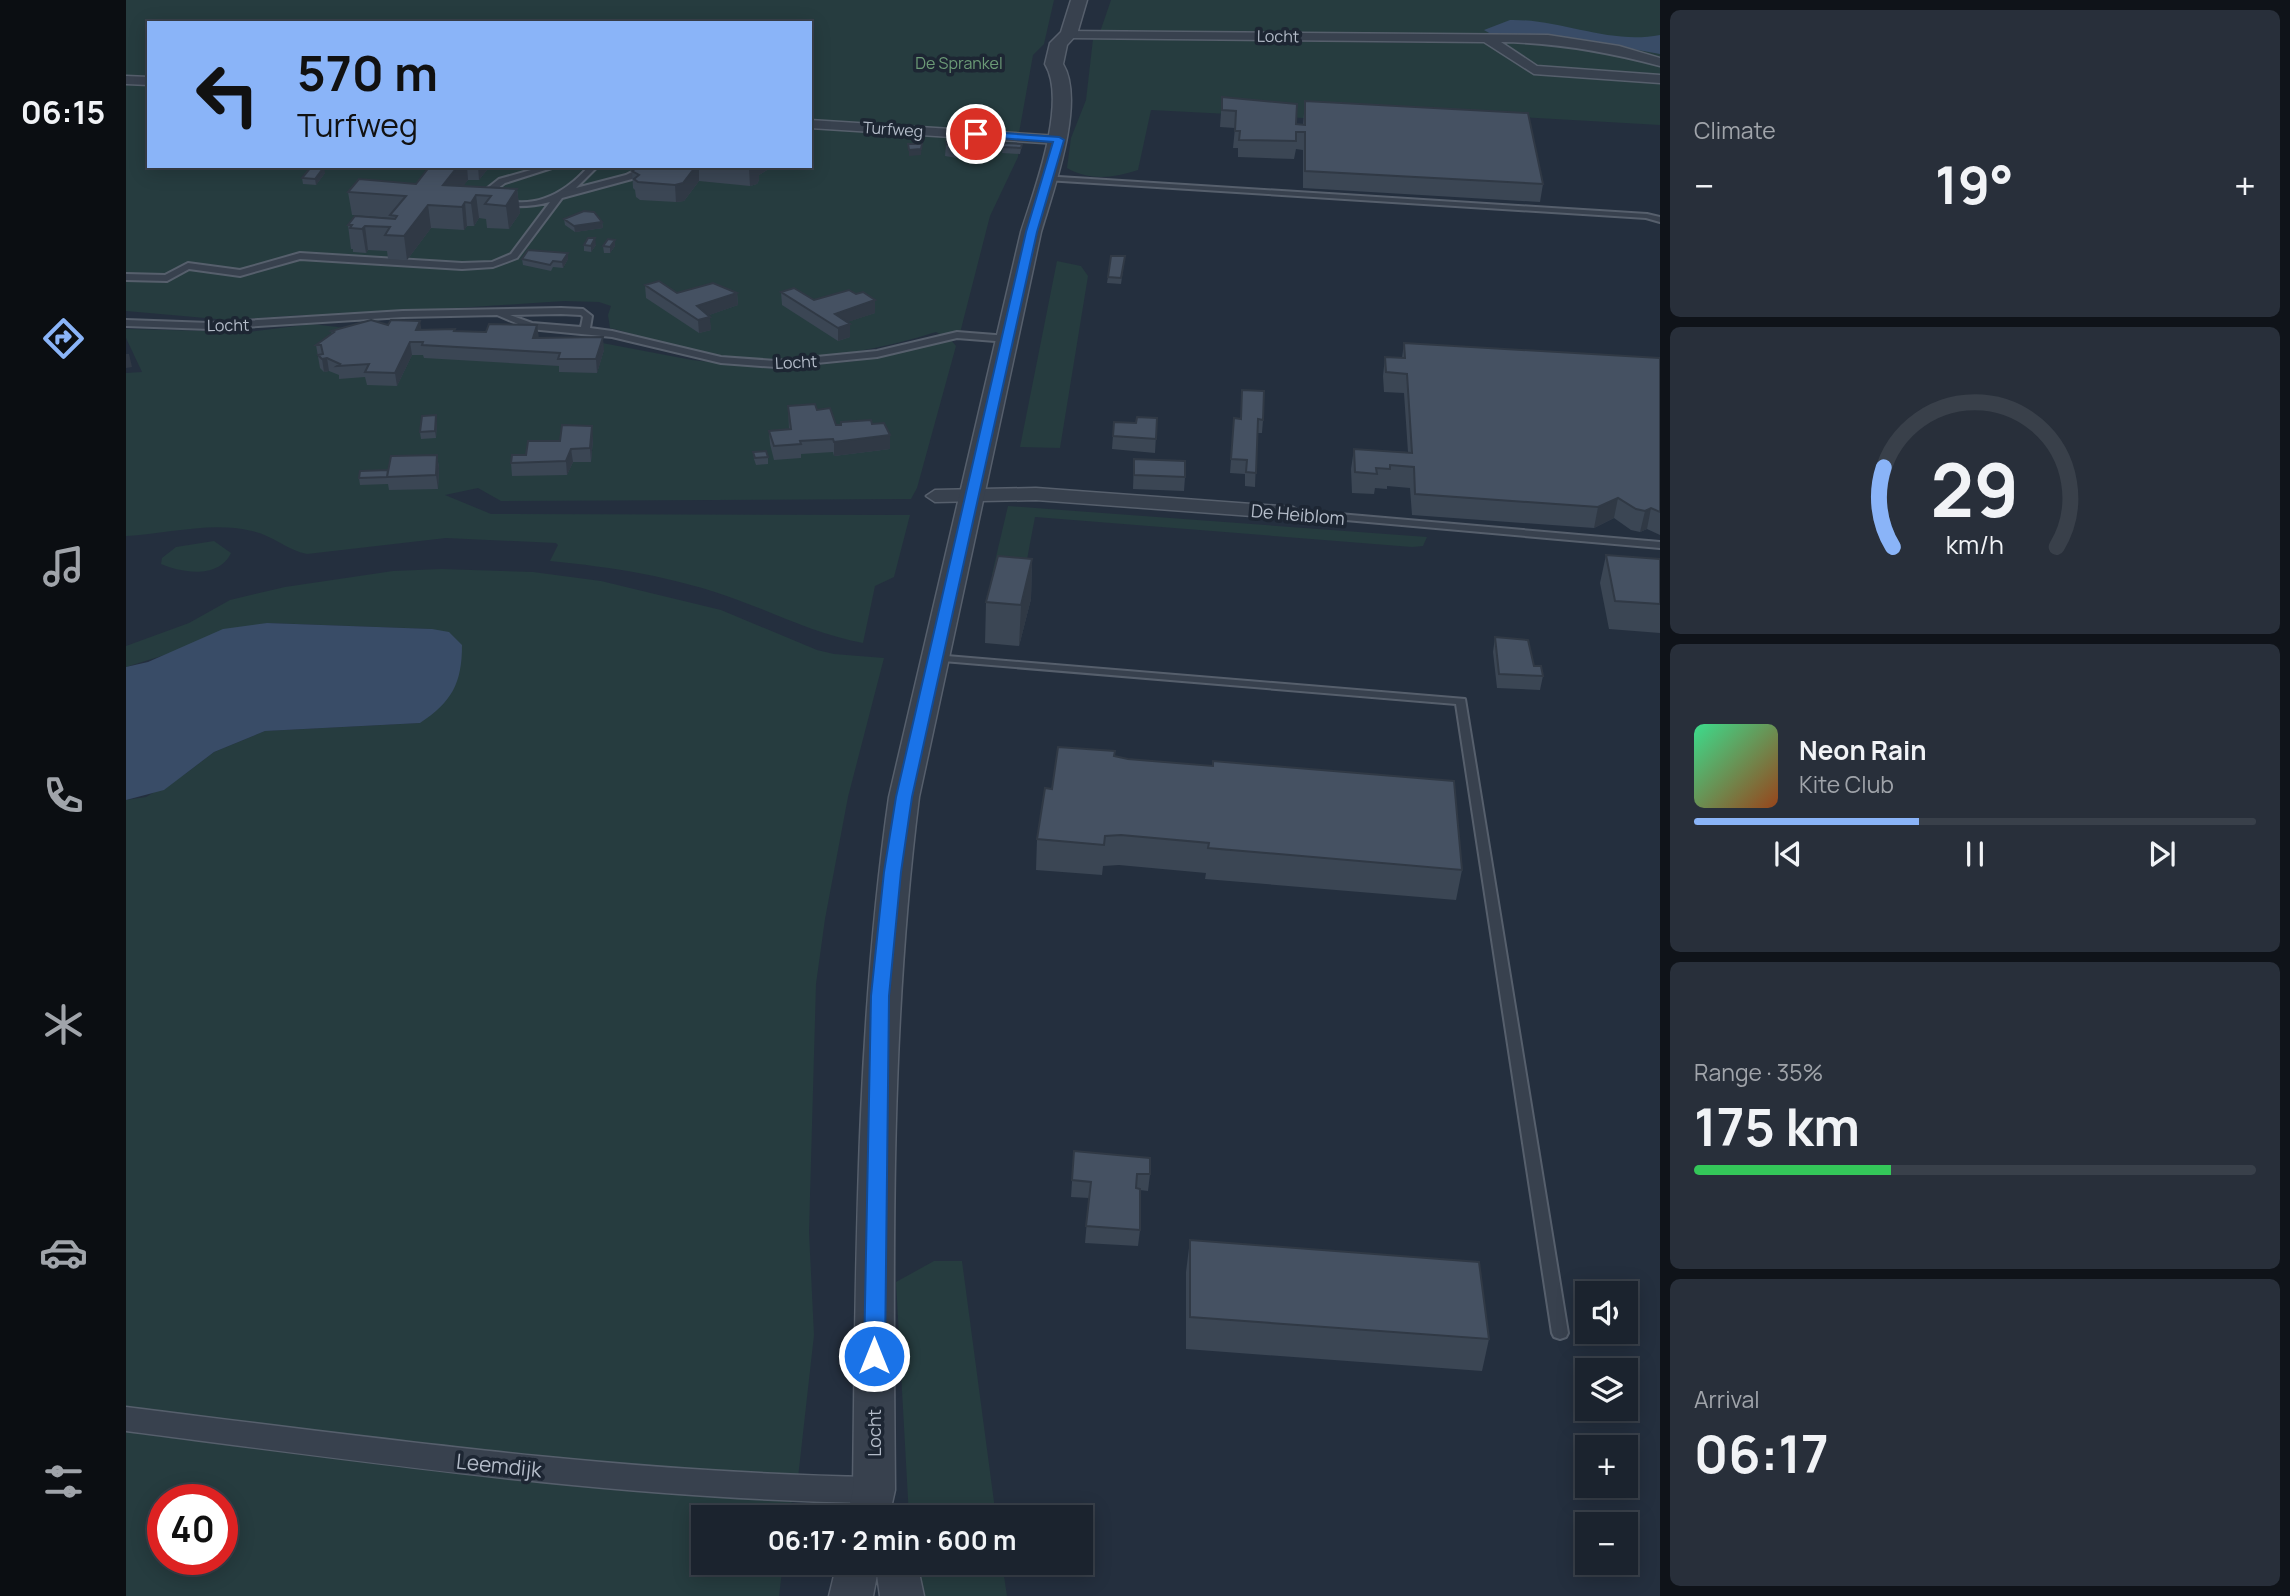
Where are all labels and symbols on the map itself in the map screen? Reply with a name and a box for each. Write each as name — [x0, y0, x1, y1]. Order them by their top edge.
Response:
street label: Locht — [1257, 25, 1299, 47]
park label: De Sprankel — [915, 52, 1003, 74]
pin — [946, 104, 1006, 164]
street label: Turfweg — [862, 116, 924, 142]
street label: Locht — [207, 314, 249, 336]
street label: Locht — [774, 350, 818, 374]
street label: De Heiblom — [1250, 498, 1346, 530]
position arrow — [837, 1319, 911, 1393]
street label: Locht — [862, 1409, 886, 1457]
street label: Leemdijk — [455, 1447, 544, 1483]
speed limit sign: 40 — [147, 1484, 238, 1575]

